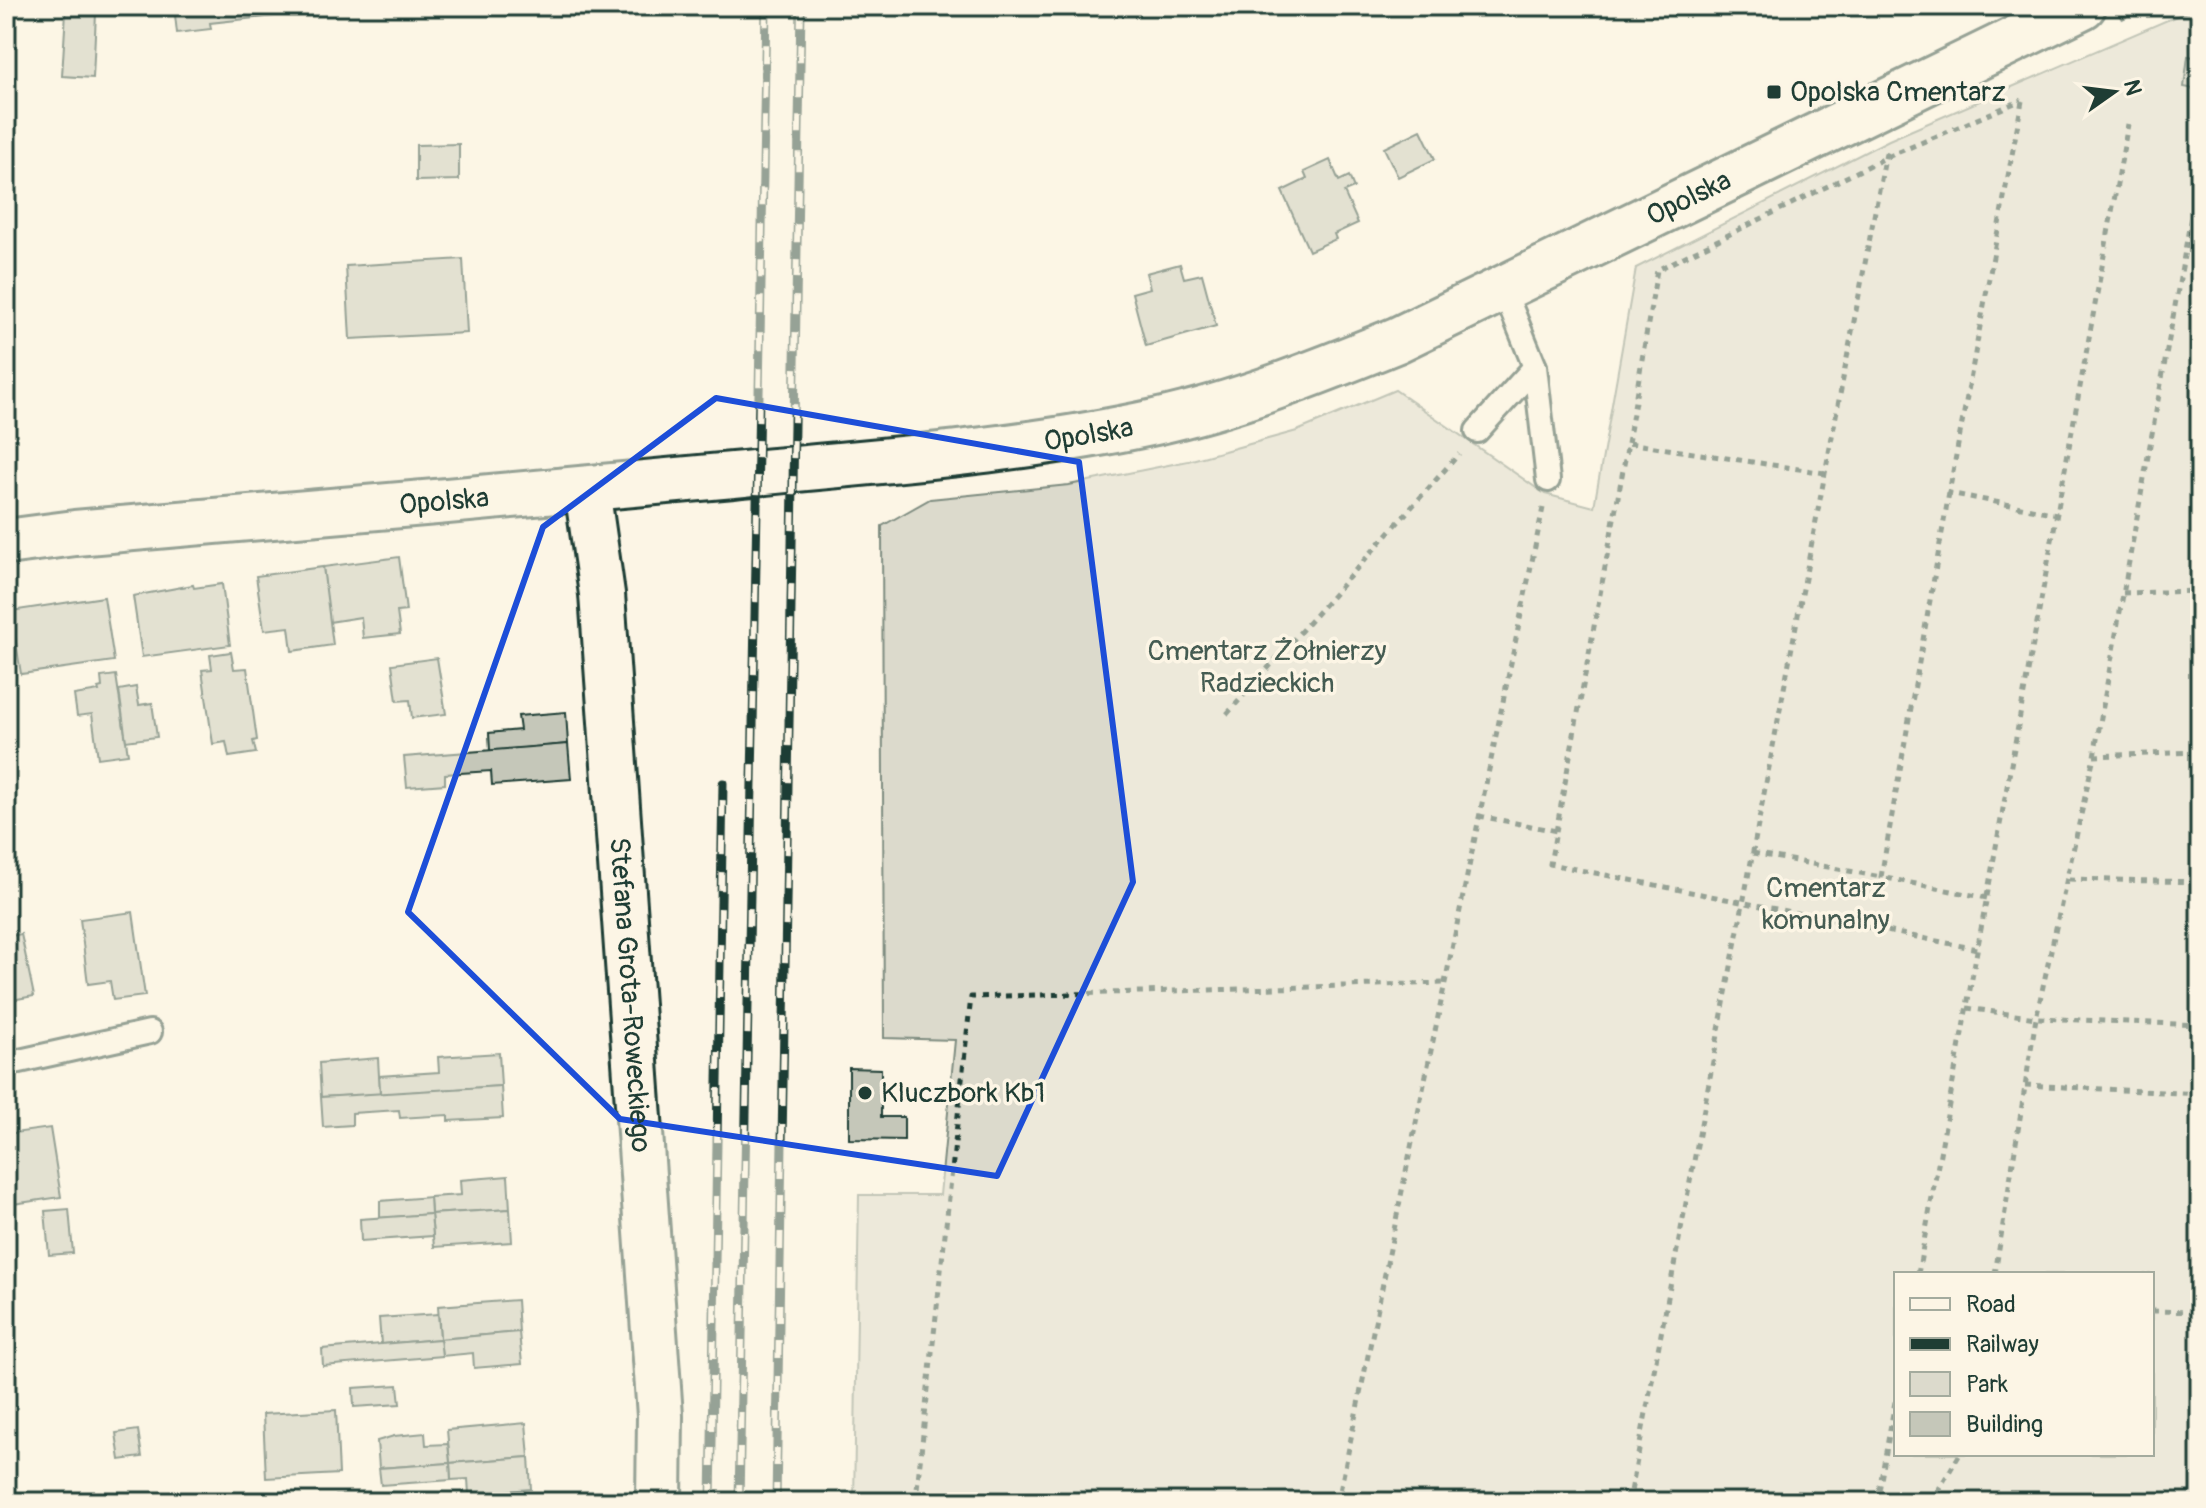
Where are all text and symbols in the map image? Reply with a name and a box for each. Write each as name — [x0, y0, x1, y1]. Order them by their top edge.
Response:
north arrow — [2074, 52, 2154, 132]
place label: Opolska Cmentarz — [1790, 75, 2006, 110]
text: N — [2117, 77, 2148, 98]
marker: Opolska Cmentarz — [1765, 83, 1783, 101]
street label: Opolska — [1641, 163, 1737, 233]
street label: Opolska — [1041, 409, 1136, 459]
street label: Opolska — [398, 480, 490, 523]
park label: Cmentarz Żołnierzy Radzieckich — [1148, 634, 1387, 701]
street label: Stefana Grota-Roweckiego — [602, 836, 659, 1154]
park label: Cmentarz komunalny — [1762, 871, 1890, 938]
place label: Kluczbork Kb1 — [881, 1076, 1046, 1111]
marker: Kluczbork Kb1 — [856, 1084, 874, 1102]
legend — [1894, 1272, 2154, 1456]
text: Road — [1966, 1290, 2016, 1319]
text: Railway — [1966, 1330, 2039, 1359]
text: Park — [1966, 1370, 2008, 1399]
text: Building — [1966, 1410, 2043, 1439]

